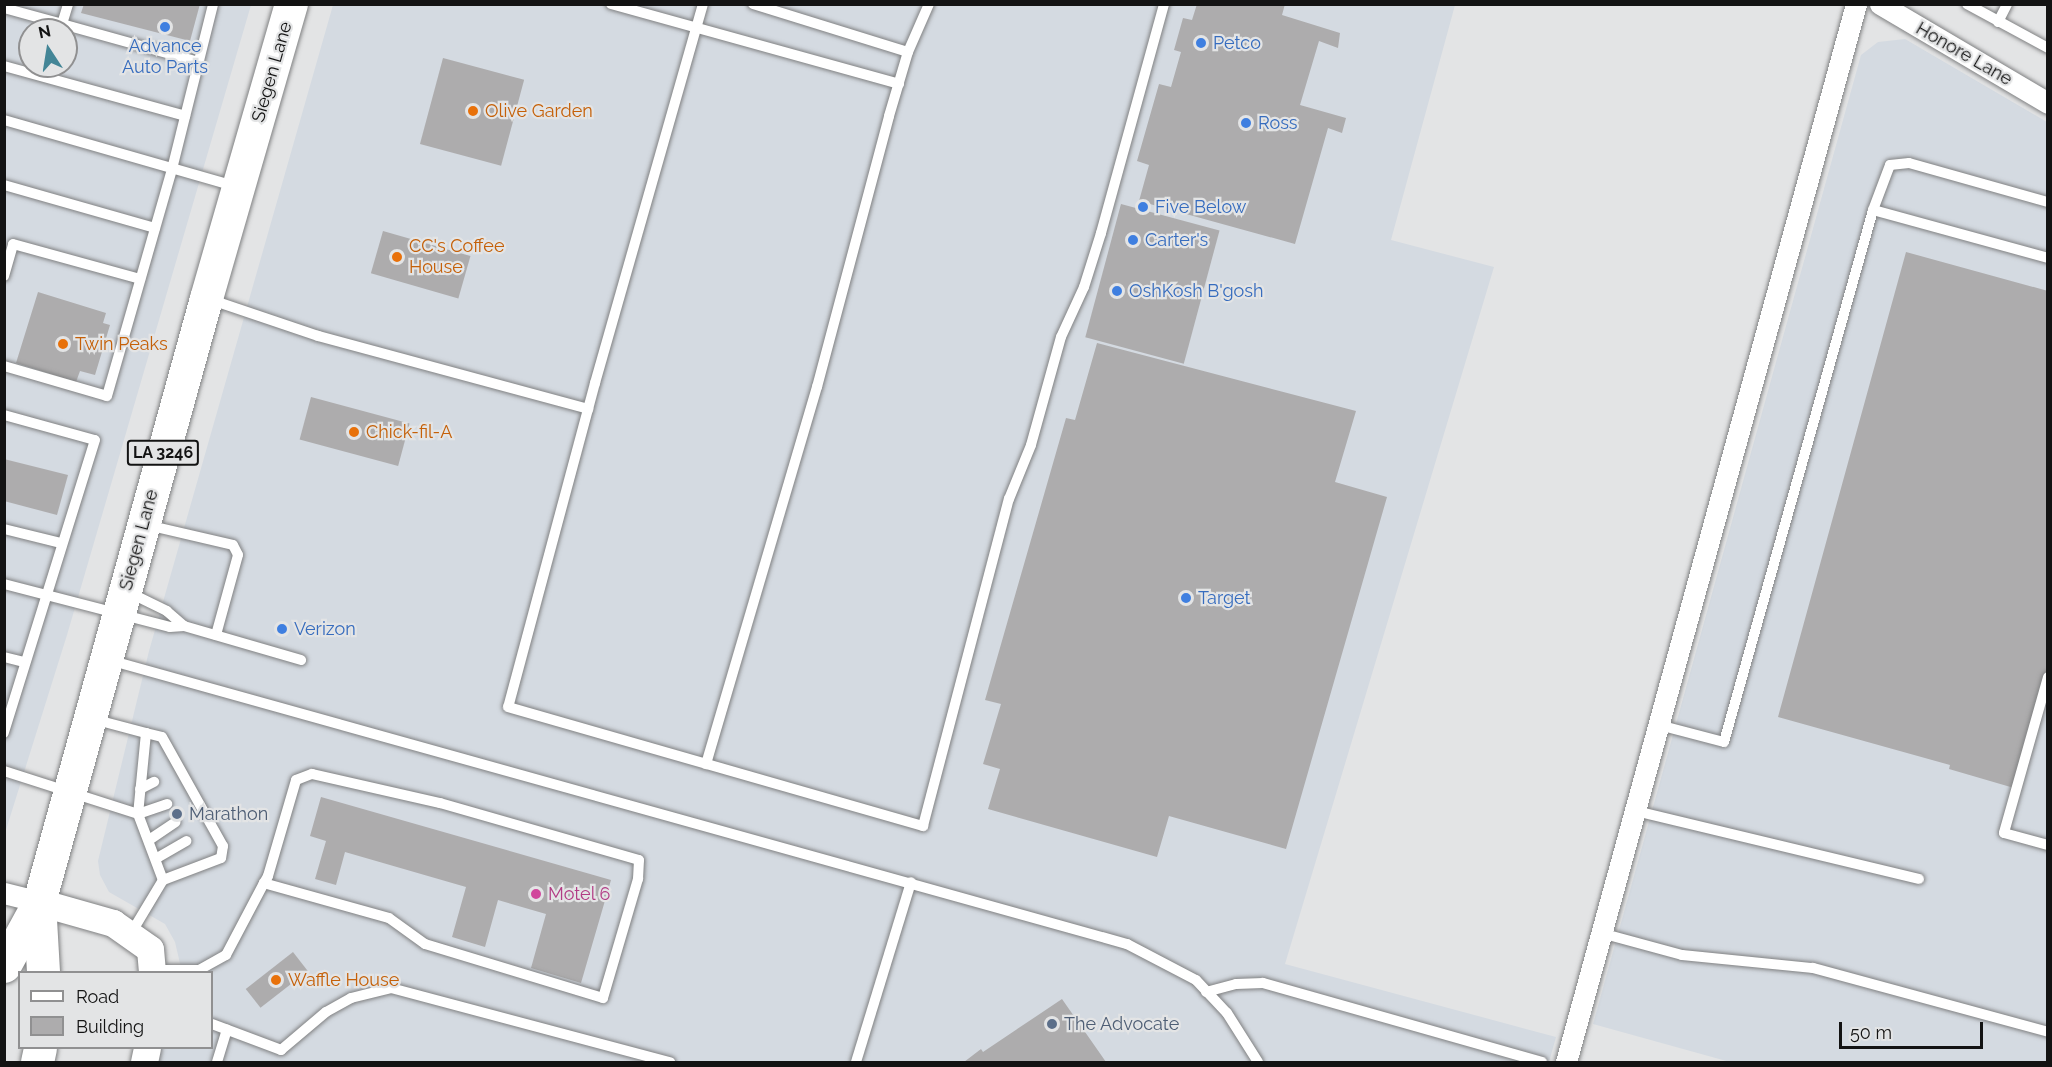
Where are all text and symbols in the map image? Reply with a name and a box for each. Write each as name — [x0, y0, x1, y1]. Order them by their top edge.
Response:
north arrow — [18, 18, 78, 78]
street label: Honore Lane — [1912, 18, 2016, 90]
street label: Siegen Lane — [247, 19, 297, 125]
marker: Advance Auto Parts — [158, 20, 172, 34]
text: N — [37, 21, 53, 42]
place label: Petco — [1213, 32, 1261, 54]
place label: Advance Auto Parts — [122, 36, 208, 78]
marker: Petco — [1194, 36, 1208, 50]
place label: Olive Garden — [485, 100, 593, 122]
marker: Olive Garden — [466, 104, 480, 118]
place label: Ross — [1258, 112, 1298, 134]
marker: Ross — [1239, 116, 1253, 130]
place label: Five Below — [1155, 196, 1246, 218]
marker: Five Below — [1136, 200, 1150, 214]
place label: Carter's — [1145, 229, 1208, 251]
marker: Carter's — [1126, 233, 1140, 247]
place label: CC's Coffee House — [409, 236, 504, 278]
marker: CC's Coffee House — [390, 250, 404, 264]
place label: OshKosh B'gosh — [1129, 280, 1263, 302]
marker: OshKosh B'gosh — [1110, 284, 1124, 298]
place label: Twin Peaks — [75, 333, 168, 355]
marker: Twin Peaks — [56, 337, 70, 351]
place label: Chick-fil-A — [366, 421, 452, 443]
marker: Chick-fil-A — [347, 425, 361, 439]
road number: LA 3246 — [126, 440, 201, 466]
street label: Siegen Lane — [115, 487, 163, 593]
place label: Target — [1198, 587, 1251, 609]
marker: Target — [1179, 591, 1193, 605]
place label: Verizon — [294, 618, 356, 640]
marker: Verizon — [275, 622, 289, 636]
place label: Marathon — [189, 803, 268, 825]
marker: Marathon — [170, 807, 184, 821]
place label: Motel 6 — [548, 883, 611, 905]
marker: Motel 6 — [529, 887, 543, 901]
place label: Waffle House — [288, 969, 399, 991]
legend — [18, 971, 213, 1049]
marker: Waffle House — [269, 973, 283, 987]
text: Road — [76, 986, 119, 1007]
scale bar — [1842, 1010, 1986, 1048]
place label: The Advocate — [1064, 1013, 1180, 1035]
text: Building — [76, 1016, 144, 1037]
marker: The Advocate — [1045, 1017, 1059, 1031]
text: 50 m — [1850, 1022, 1892, 1043]

